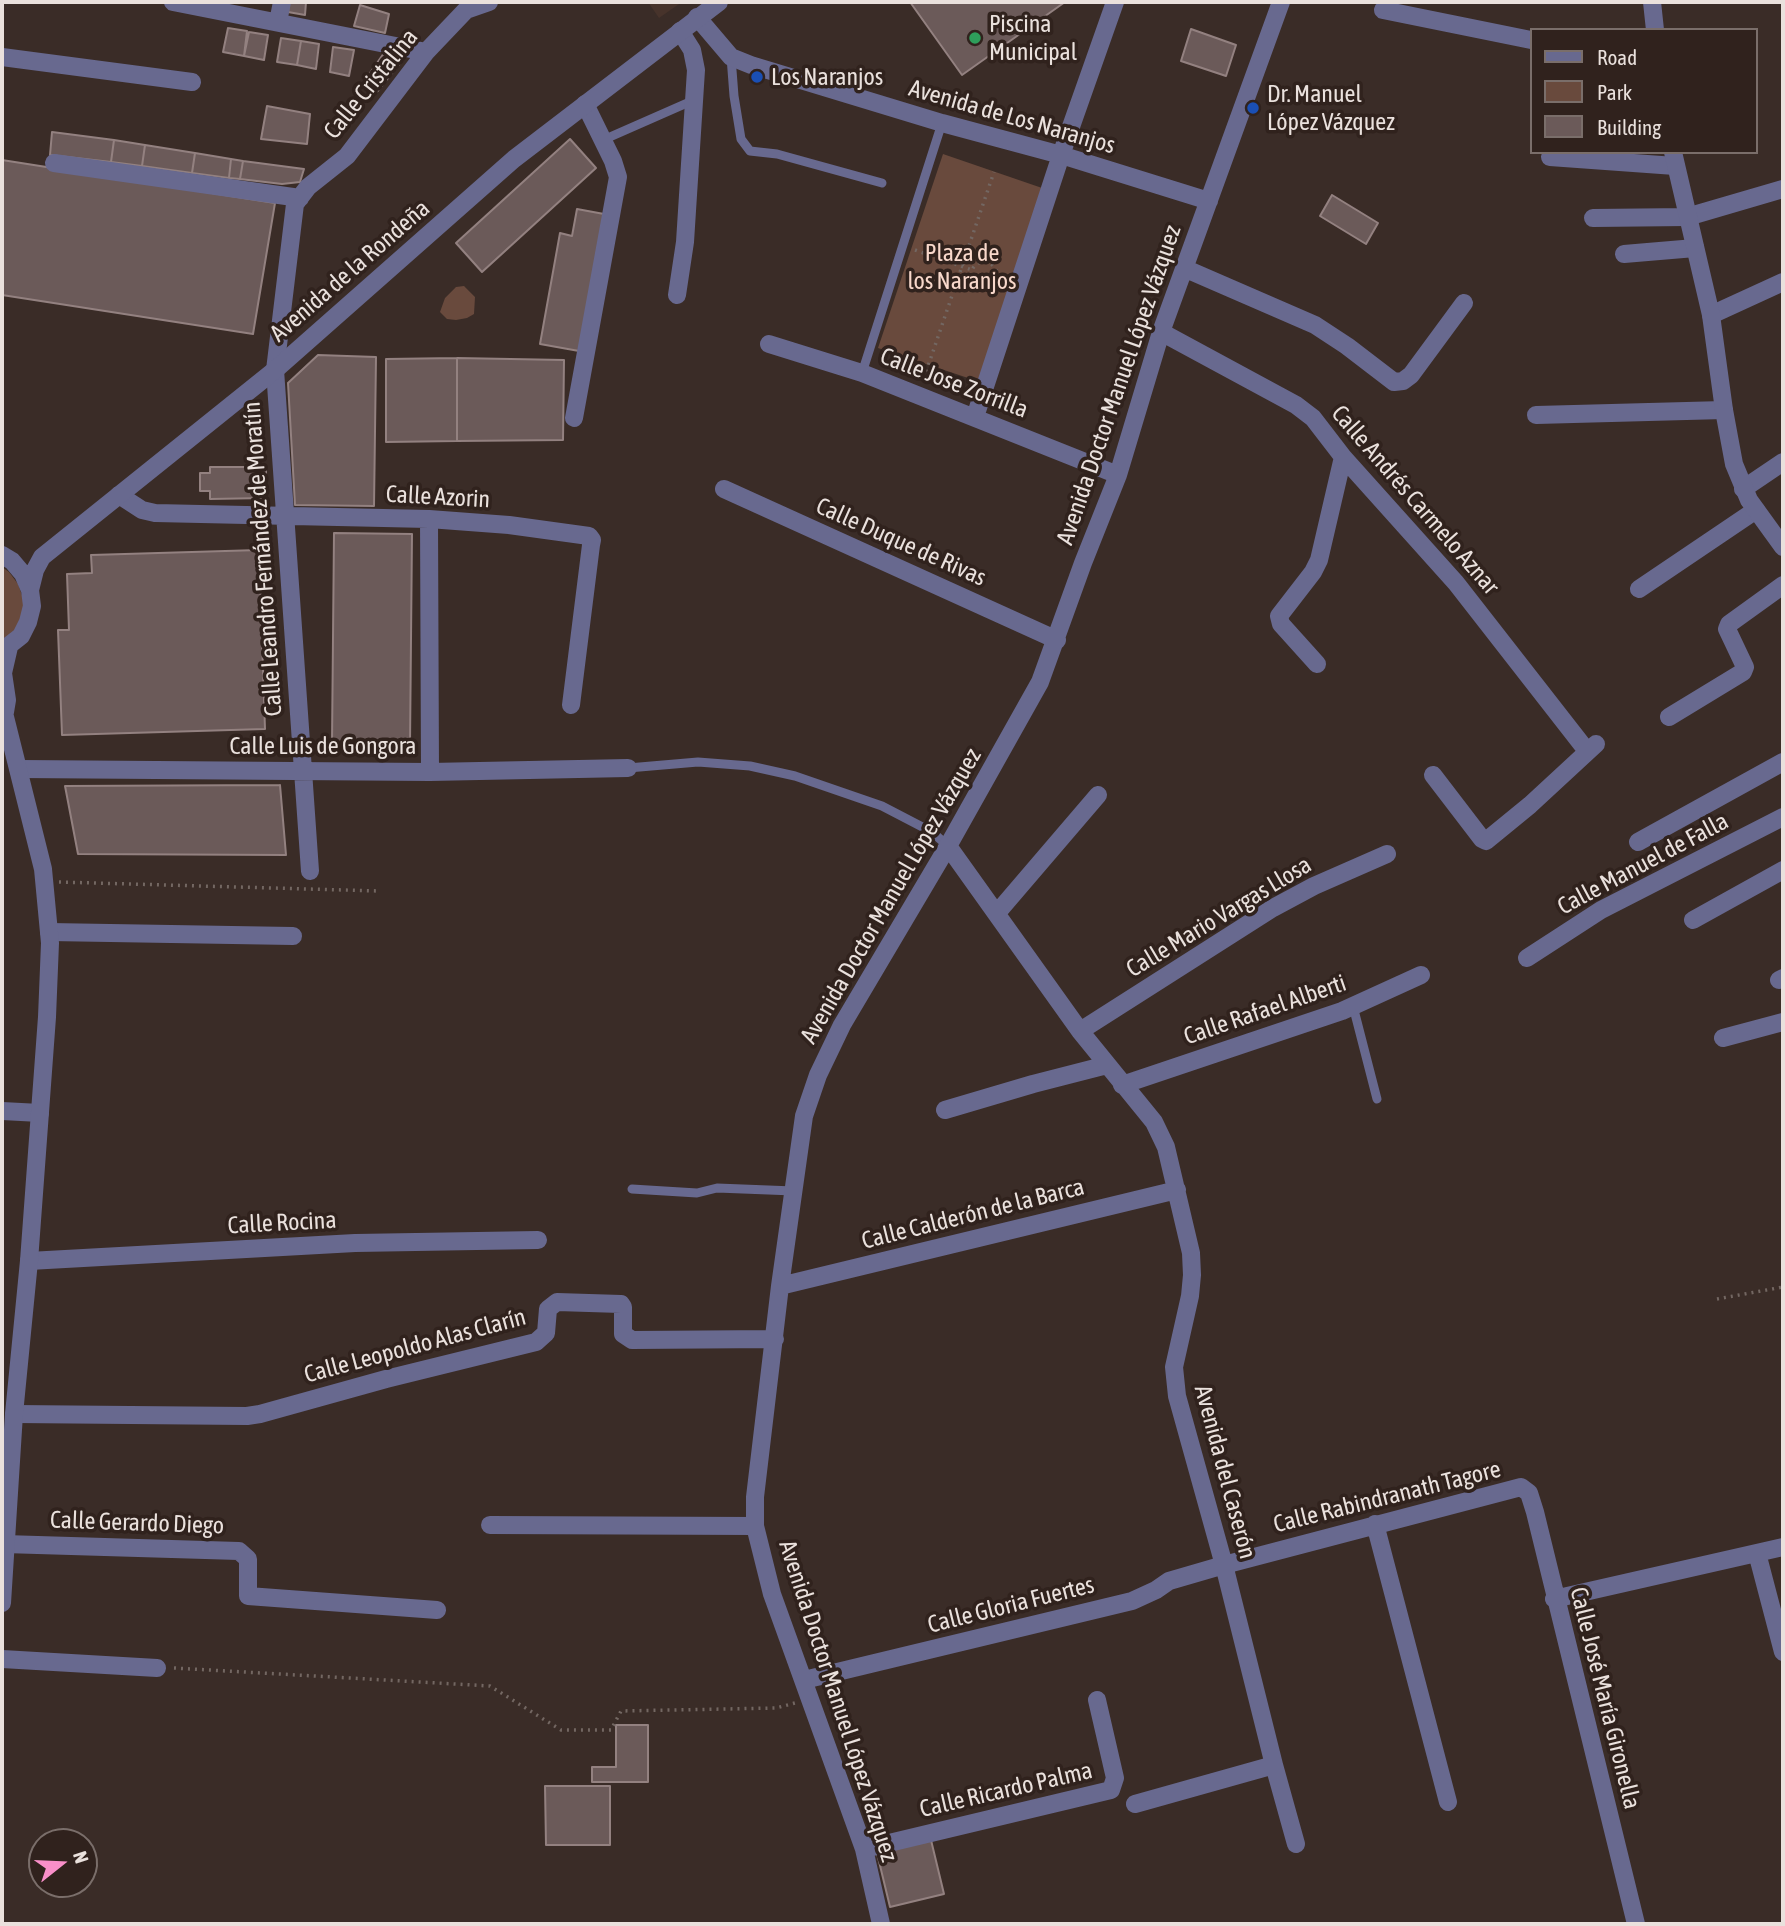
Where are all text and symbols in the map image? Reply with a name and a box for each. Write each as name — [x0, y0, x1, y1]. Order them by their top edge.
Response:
place label: Piscina Municipal — [989, 10, 1077, 66]
street label: Calle Cristalina — [318, 23, 424, 145]
legend — [1530, 28, 1757, 154]
marker: Piscina Municipal — [967, 30, 983, 46]
text: Road — [1597, 45, 1637, 69]
place label: Los Naranjos — [771, 63, 883, 91]
marker: Los Naranjos — [749, 69, 765, 85]
street label: Avenida de Los Naranjos — [906, 74, 1118, 160]
place label: Dr. Manuel López Vázquez — [1267, 80, 1395, 136]
text: Park — [1597, 80, 1632, 104]
marker: Dr. Manuel López Vázquez — [1245, 100, 1261, 116]
text: Building — [1597, 115, 1661, 139]
street label: Avenida de la Rondeña — [264, 194, 436, 348]
street label: Avenida Doctor Manuel López Vázquez — [1051, 221, 1187, 549]
park label: Plaza de los Naranjos — [907, 239, 1017, 295]
street label: Calle Jose Zorrilla — [876, 342, 1032, 424]
street label: Calle Andrés Carmelo Aznar — [1325, 399, 1505, 601]
street label: Calle Leandro Fernández de Moratín — [238, 401, 288, 717]
street label: Calle Azorin — [385, 480, 491, 514]
street label: Calle Duque de Rivas — [811, 492, 991, 592]
street label: Calle Luis de Gongora — [230, 732, 416, 760]
street label: Avenida Doctor Manuel López Vázquez — [795, 743, 987, 1049]
street label: Calle Manuel de Falla — [1553, 807, 1733, 921]
street label: Calle Mario Vargas Llosa — [1121, 850, 1317, 984]
street label: Calle Rafael Alberti — [1180, 969, 1350, 1051]
street label: Calle Calderón de la Barca — [859, 1172, 1087, 1256]
street label: Calle Rocina — [227, 1206, 337, 1240]
street label: Calle Leopoldo Alas Clarín — [301, 1303, 529, 1389]
street label: Avenida del Caserón — [1188, 1382, 1262, 1562]
street label: Calle Rabindranath Tagore — [1270, 1455, 1504, 1539]
street label: Calle Gerardo Diego — [50, 1506, 224, 1540]
street label: Avenida Doctor Manuel López Vázquez — [772, 1537, 904, 1865]
street label: Calle Gloria Fuertes — [925, 1570, 1097, 1640]
street label: Calle José María Gironella — [1564, 1584, 1646, 1812]
street label: Calle Ricardo Palma — [917, 1756, 1095, 1824]
north arrow — [28, 1828, 98, 1898]
text: N — [69, 1848, 93, 1866]

